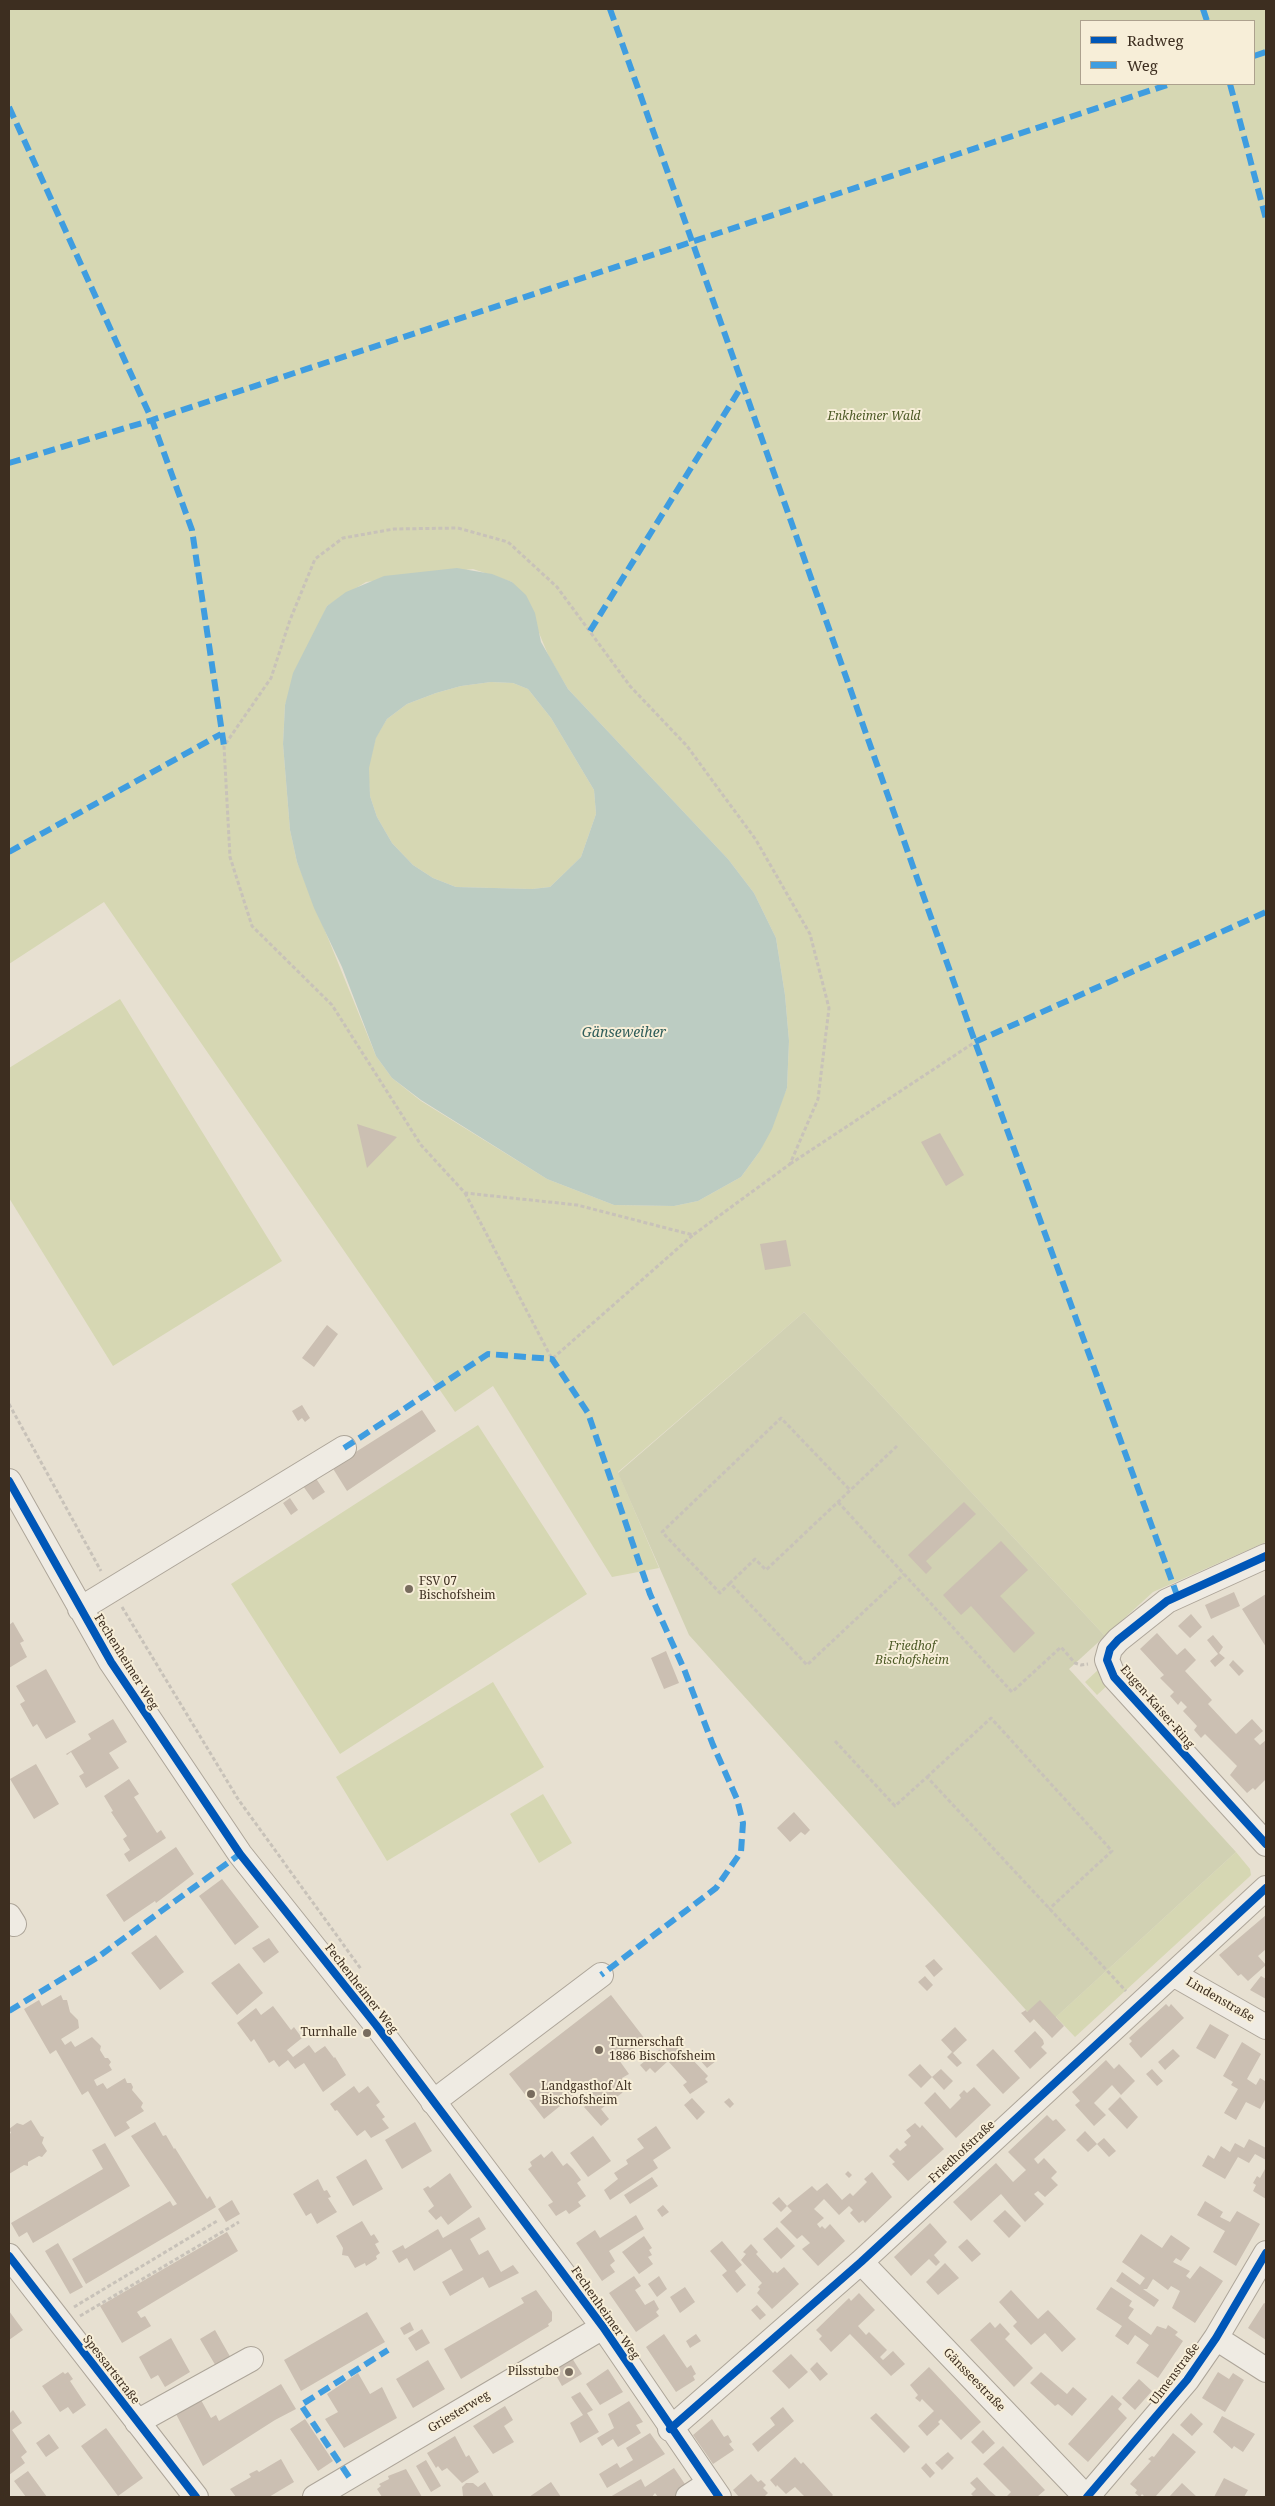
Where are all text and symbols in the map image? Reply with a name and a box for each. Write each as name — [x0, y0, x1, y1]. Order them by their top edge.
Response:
legend — [1080, 20, 1255, 85]
text: Radweg — [1127, 30, 1184, 50]
text: Weg — [1127, 55, 1158, 75]
park label: Enkheimer Wald — [827, 410, 921, 424]
water label: Gänseweiher — [582, 1025, 666, 1041]
place label: FSV 07 Bischofsheim — [419, 1575, 496, 1603]
marker: FSV 07 Bischofsheim — [403, 1583, 415, 1595]
street label: Fechenheimer Weg — [91, 1612, 161, 1712]
park label: Friedhof Bischofsheim — [875, 1640, 949, 1668]
street label: Eugen-Kaiser-Ring — [1117, 1662, 1197, 1752]
street label: Fechenheimer Weg — [322, 1941, 400, 2037]
street label: Lindenstraße — [1183, 1975, 1257, 2025]
place label: Turnhalle — [300, 2026, 357, 2040]
marker: Turnhalle — [361, 2027, 373, 2039]
place label: Turnerschaft 1886 Bischofsheim — [609, 2036, 716, 2064]
marker: Turnerschaft 1886 Bischofsheim — [593, 2044, 605, 2056]
place label: Landgasthof Alt Bischofsheim — [541, 2080, 632, 2108]
marker: Landgasthof Alt Bischofsheim — [525, 2088, 537, 2100]
street label: Friedhofstraße — [926, 2118, 998, 2186]
street label: Fechenheimer Weg — [568, 2264, 642, 2362]
street label: Spessartstraße — [80, 2333, 142, 2407]
street label: Ulmenstraße — [1147, 2340, 1203, 2408]
street label: Gänsseestraße — [940, 2345, 1008, 2415]
place label: Pilsstube — [508, 2365, 559, 2379]
marker: Pilsstube — [563, 2366, 575, 2378]
street label: Griesterweg — [426, 2388, 492, 2436]

